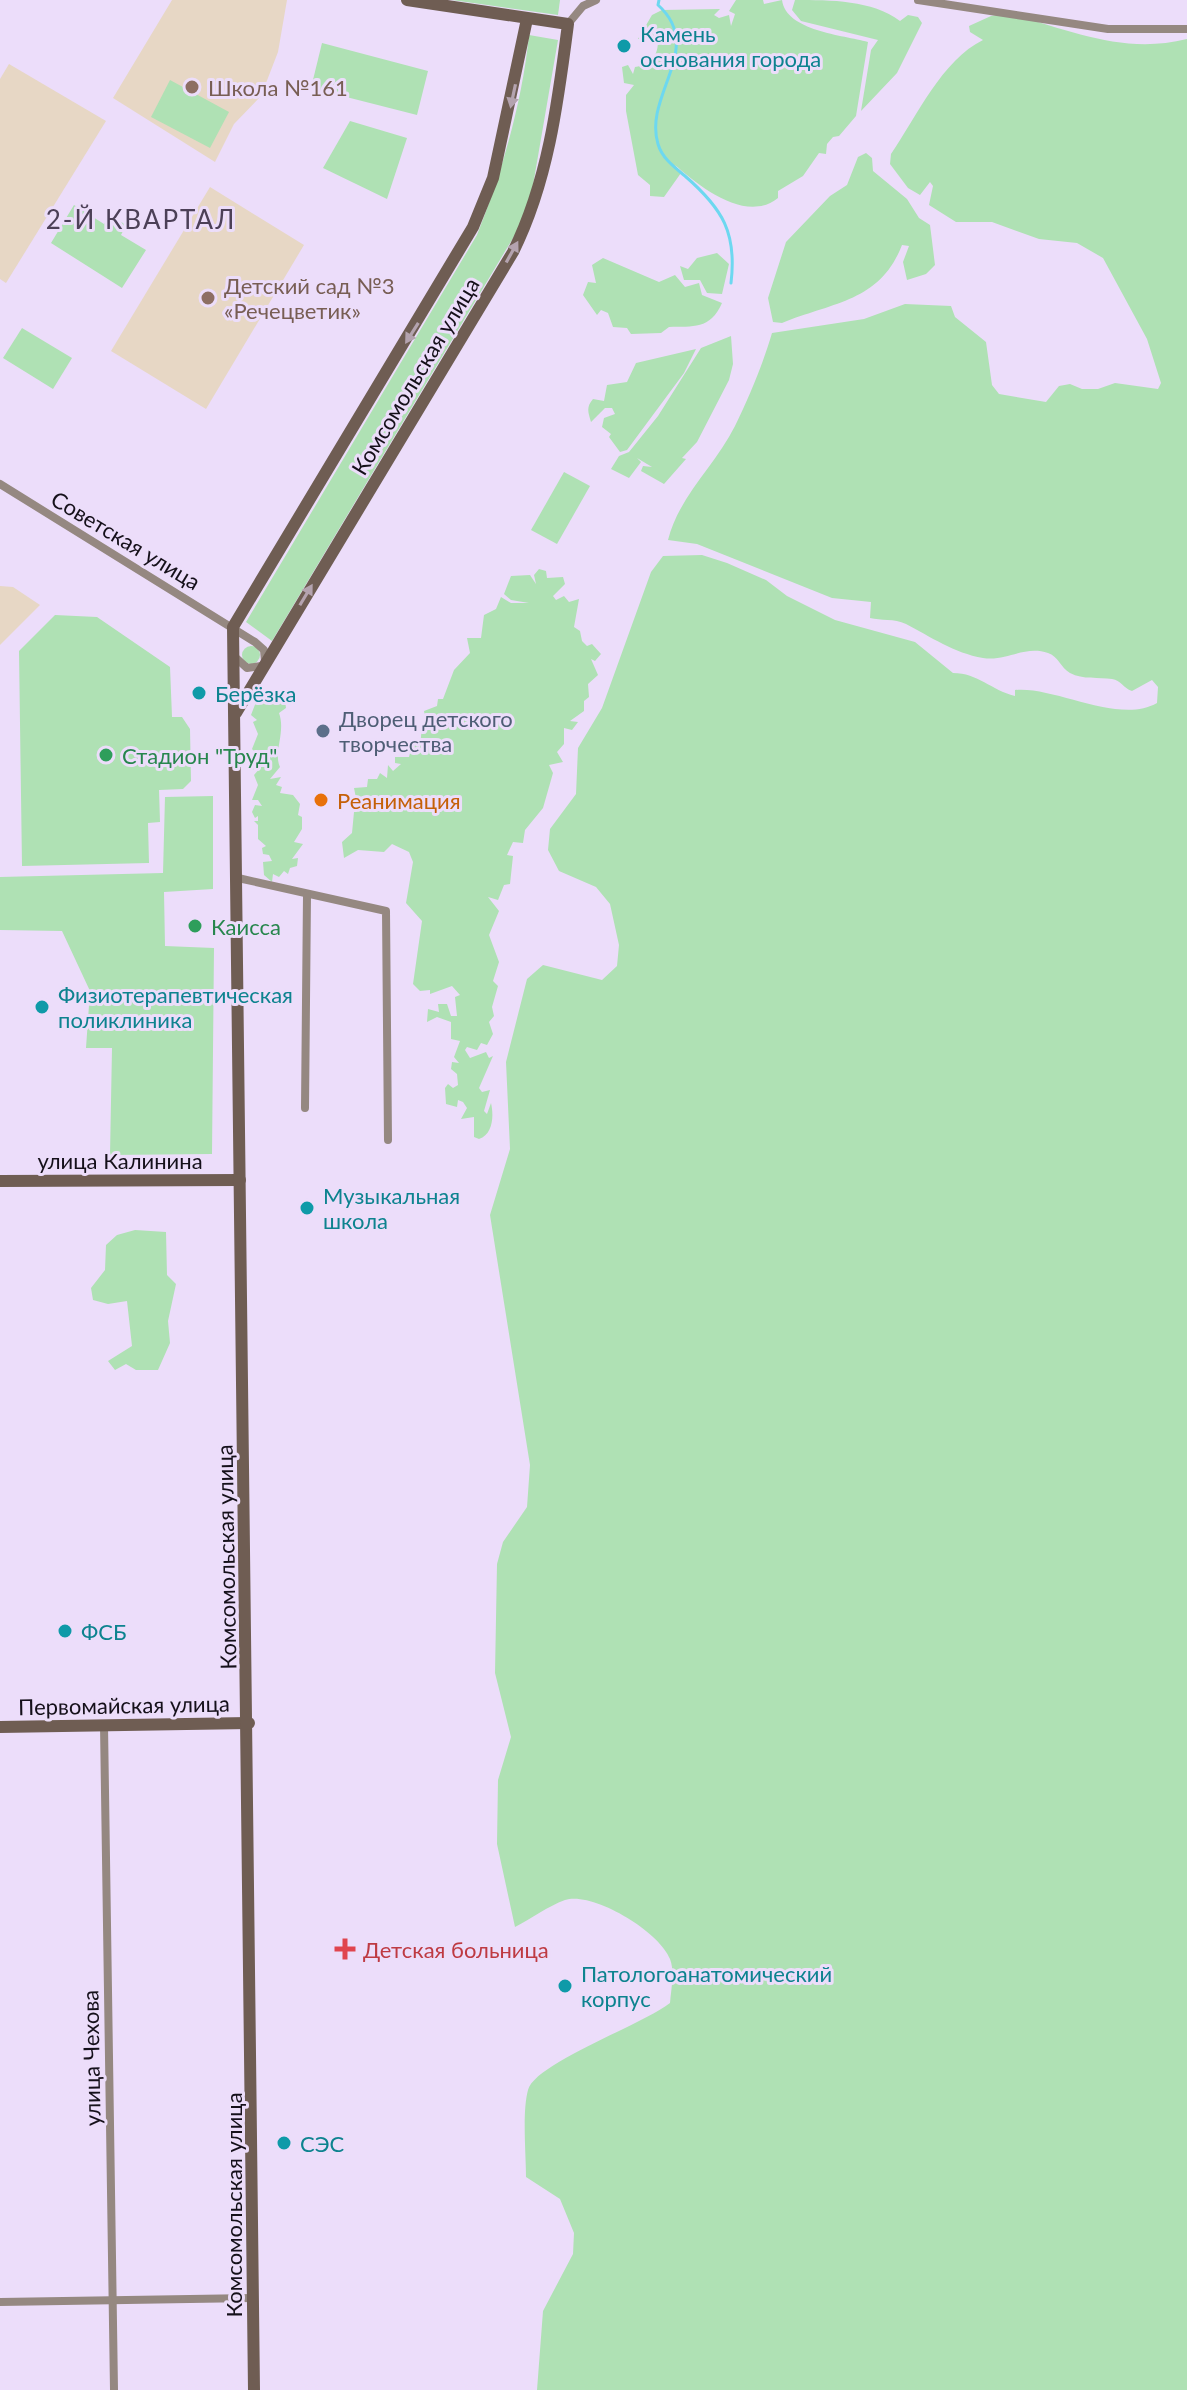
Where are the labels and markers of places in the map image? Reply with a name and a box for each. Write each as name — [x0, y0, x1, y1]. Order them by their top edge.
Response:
place label: Камень основания города — [640, 20, 821, 72]
marker: Камень основания города — [615, 37, 633, 55]
place label: Школа №161 — [208, 74, 348, 101]
marker: Школа №161 — [183, 78, 201, 96]
place label: Детский сад №3 «Речецветик» — [224, 272, 395, 324]
marker: Детский сад №3 «Речецветик» — [199, 289, 217, 307]
place label: Берёзка — [215, 680, 296, 707]
marker: Берёзка — [190, 684, 208, 702]
place label: Дворец детского творчества — [339, 705, 513, 757]
marker: Дворец детского творчества — [314, 722, 332, 740]
place label: Стадион "Труд" — [122, 742, 277, 769]
marker: Стадион "Труд" — [97, 746, 115, 764]
place label: Реанимация — [337, 787, 461, 814]
marker: Реанимация — [312, 791, 330, 809]
place label: Каисса — [211, 913, 281, 940]
marker: Каисса — [186, 917, 204, 935]
place label: Физиотерапевтическая поликлиника — [58, 981, 293, 1033]
marker: Физиотерапевтическая поликлиника — [33, 998, 51, 1016]
place label: Музыкальная школа — [323, 1182, 460, 1234]
marker: Музыкальная школа — [298, 1199, 316, 1217]
place label: ФСБ — [81, 1618, 127, 1645]
marker: ФСБ — [56, 1622, 74, 1640]
place label: Детская больница — [363, 1936, 549, 1963]
marker: Детская больница — [334, 1938, 356, 1960]
place label: Патологоанатомический корпус — [581, 1960, 832, 2012]
marker: Патологоанатомический корпус — [556, 1977, 574, 1995]
place label: СЭС — [300, 2130, 345, 2157]
marker: СЭС — [275, 2134, 293, 2152]

